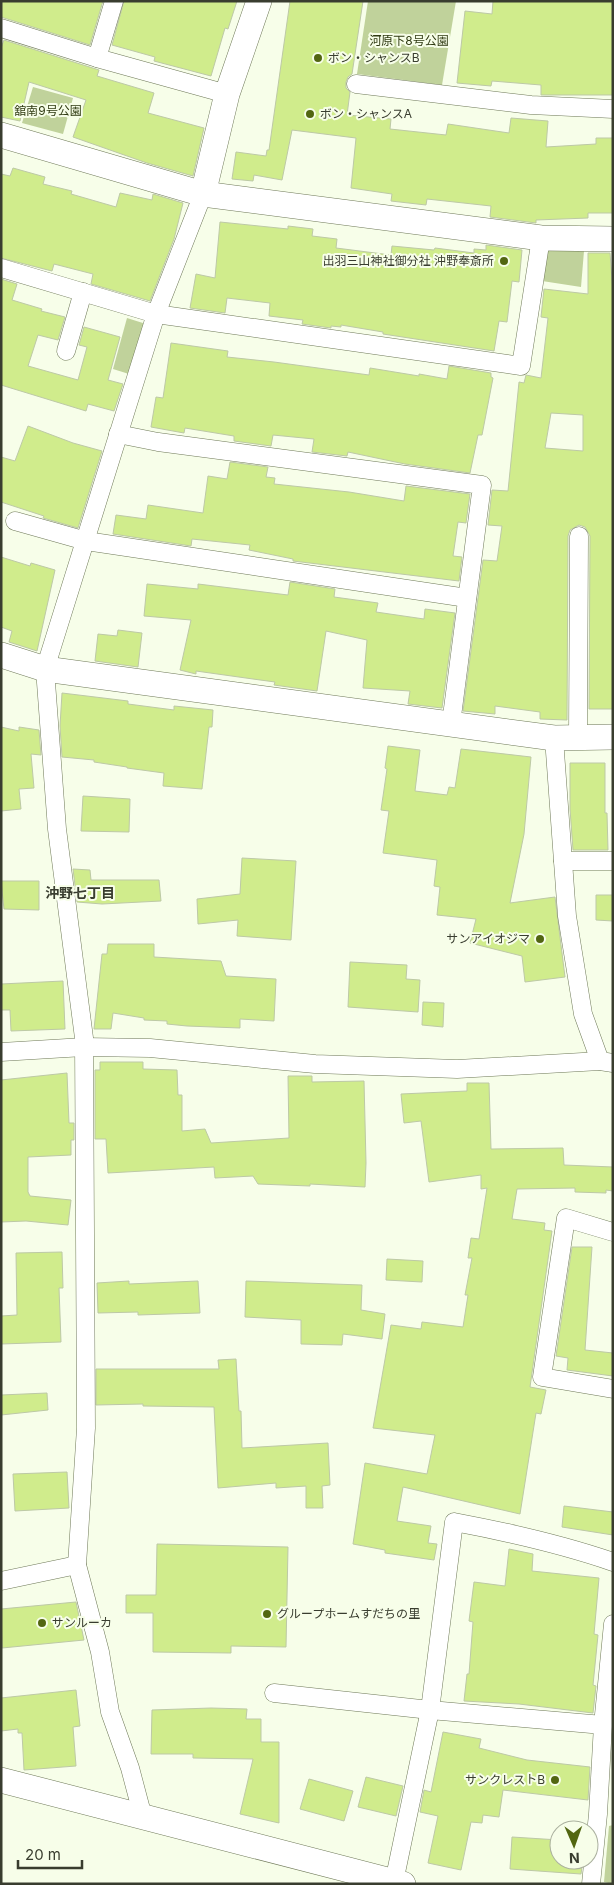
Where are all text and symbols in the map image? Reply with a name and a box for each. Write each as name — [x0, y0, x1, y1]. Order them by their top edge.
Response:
park label: 河原下8号公園 — [369, 33, 449, 48]
place label: ボン・シャンスB — [328, 50, 420, 65]
marker: ボン・シャンスB — [312, 52, 324, 64]
park label: 舘南9号公園 — [14, 103, 82, 118]
place label: ボン・シャンスA — [320, 106, 412, 121]
marker: ボン・シャンスA — [304, 108, 316, 120]
place label: 出羽三山神社御分社 沖野奉斎所 — [323, 253, 494, 268]
marker: 出羽三山神社御分社 沖野奉斎所 — [498, 255, 510, 267]
district label: 沖野七丁目 — [45, 884, 115, 901]
place label: サンアイオジマ — [447, 931, 530, 946]
marker: サンアイオジマ — [534, 933, 546, 945]
place label: グループホームすだちの里 — [277, 1606, 420, 1621]
marker: グループホームすだちの里 — [261, 1608, 273, 1620]
place label: サンルーカ — [52, 1615, 112, 1630]
marker: サンルーカ — [36, 1617, 48, 1629]
place label: サンクレストB — [465, 1772, 545, 1787]
marker: サンクレストB — [549, 1774, 561, 1786]
north arrow — [549, 1820, 599, 1870]
scale bar — [18, 1838, 81, 1870]
text: 20 m — [25, 1845, 61, 1864]
text: N — [569, 1850, 580, 1867]

